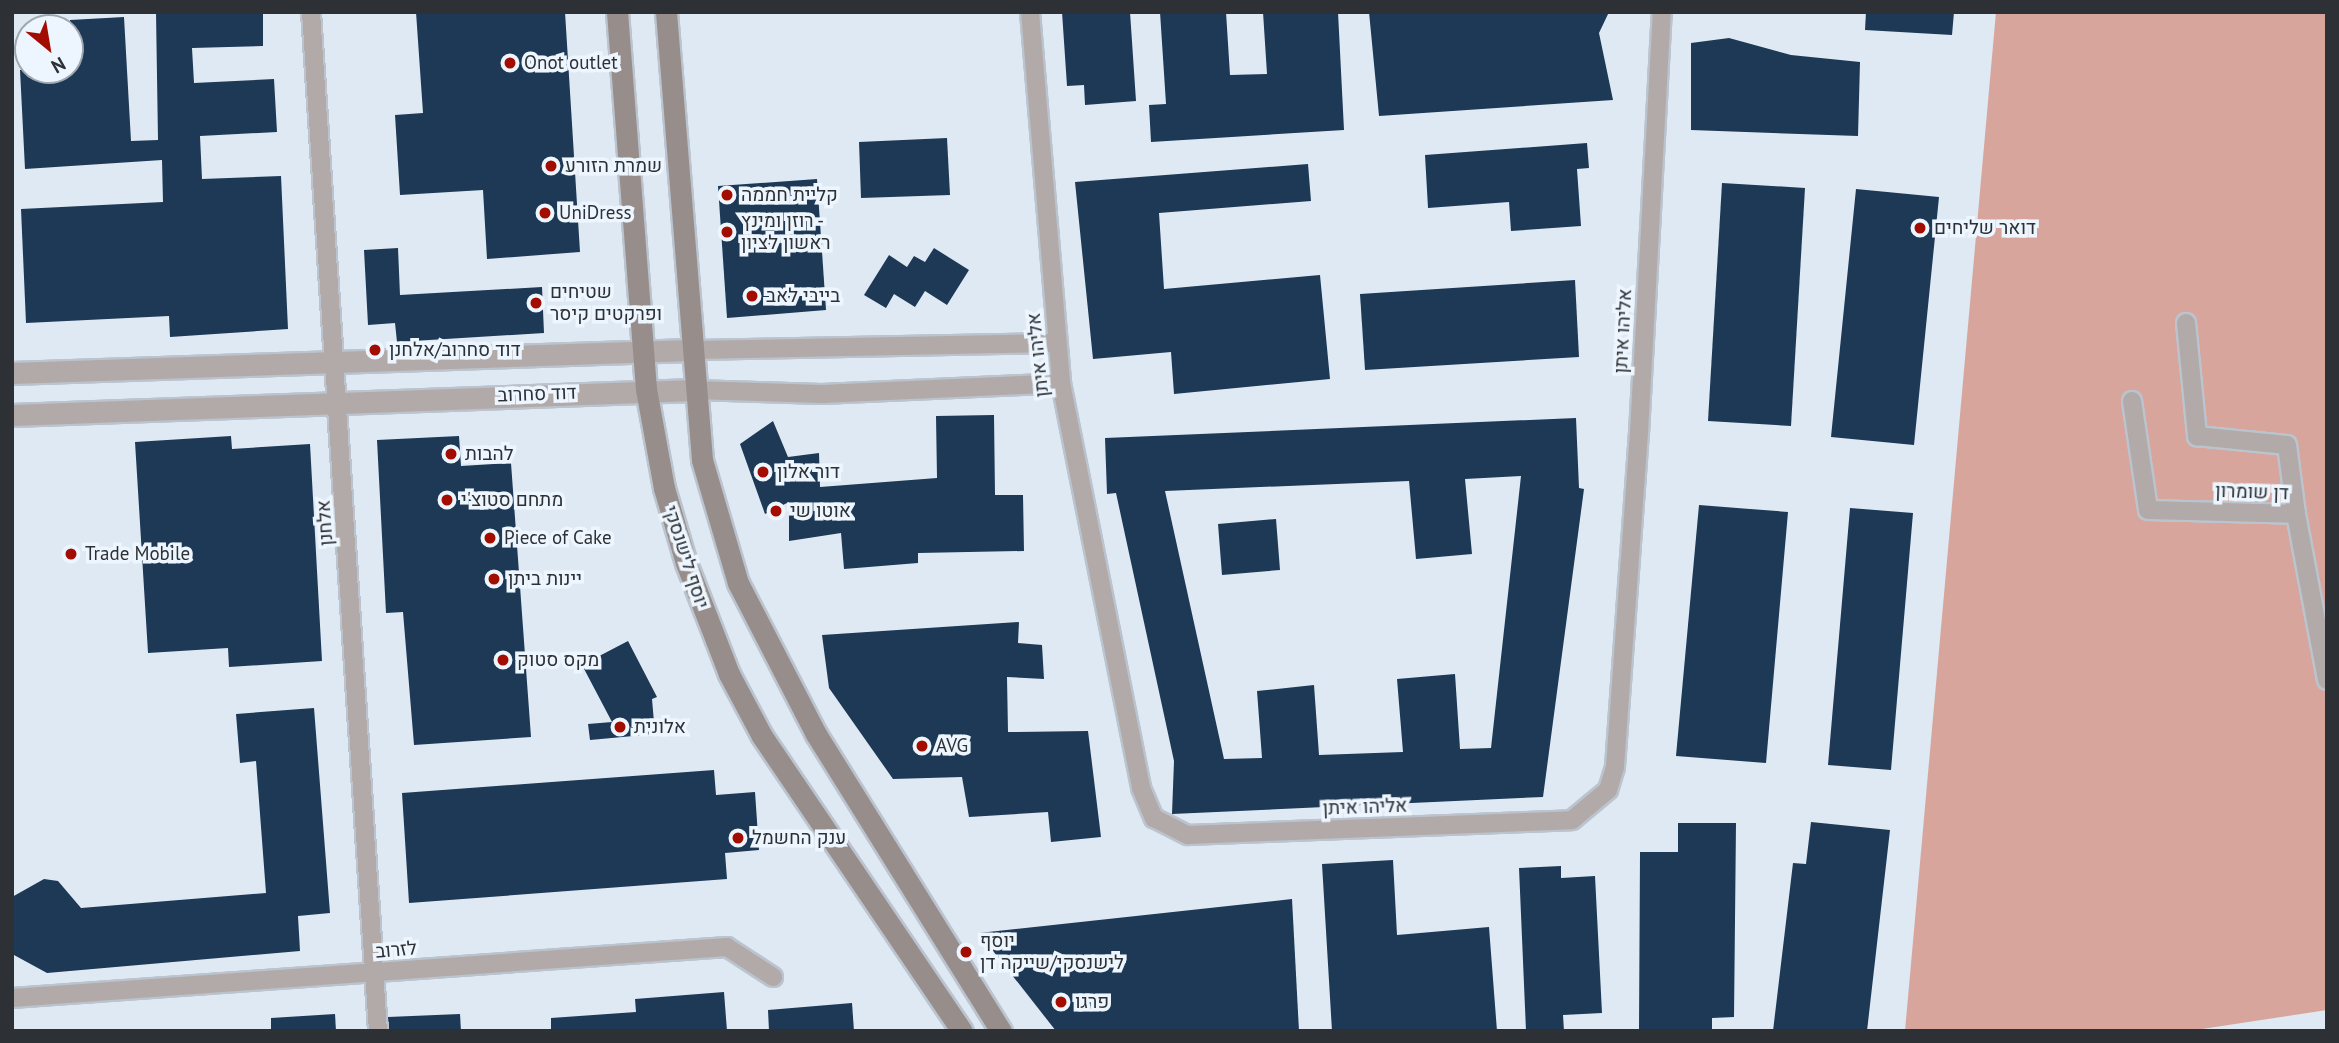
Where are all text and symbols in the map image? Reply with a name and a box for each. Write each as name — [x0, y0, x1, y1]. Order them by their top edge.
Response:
north arrow — [14, 14, 84, 84]
text: N — [47, 52, 70, 79]
place label: Onot outlet — [524, 52, 618, 74]
marker: Onot outlet — [502, 55, 518, 71]
place label: שמרת הזורע — [565, 155, 662, 177]
marker: שמרת הזורע — [543, 158, 559, 174]
place label: קליית חממה — [741, 184, 838, 206]
marker: קליית חממה — [719, 187, 735, 203]
place label: UniDress — [559, 202, 631, 224]
marker: UniDress — [537, 205, 553, 221]
place label: רוזן ומינץ - ראשון לציון — [741, 210, 831, 254]
place label: דואר שליחים — [1934, 217, 2036, 239]
marker: דואר שליחים — [1912, 220, 1928, 236]
marker: רוזן ומינץ - ראשון לציון — [719, 224, 735, 240]
place label: שטיחים ופרקטים קיסר — [550, 281, 662, 325]
place label: בייבי לאב — [766, 285, 840, 307]
marker: בייבי לאב — [744, 288, 760, 304]
street label: אליהו איתן — [1609, 288, 1637, 374]
marker: שטיחים ופרקטים קיסר — [528, 295, 544, 311]
street label: אליהו איתן — [1022, 312, 1054, 398]
place label: דוד סחרוב/אלחנן — [389, 339, 521, 361]
marker: דוד סחרוב/אלחנן — [367, 342, 383, 358]
street label: דוד סחרוב — [497, 381, 577, 407]
place label: להבות — [465, 443, 513, 465]
marker: להבות — [443, 446, 459, 462]
place label: דור אלון — [777, 461, 840, 483]
marker: דור אלון — [755, 464, 771, 480]
street label: דן שומרון — [2215, 479, 2289, 505]
place label: מתחם סטוצ'י — [461, 489, 563, 511]
marker: מתחם סטוצ'י — [439, 492, 455, 508]
street label: אלחנן — [312, 499, 338, 547]
place label: אוטו שי — [790, 500, 851, 522]
street label: יוסף לישנסקי — [659, 503, 713, 611]
marker: אוטו שי — [768, 503, 784, 519]
place label: Piece of Cake — [504, 527, 612, 549]
marker: Piece of Cake — [482, 530, 498, 546]
place label: Trade Mobile — [85, 543, 190, 565]
marker: Trade Mobile — [63, 546, 79, 562]
place label: יינות ביתן — [508, 568, 582, 590]
marker: יינות ביתן — [486, 571, 502, 587]
place label: מקס סטוק — [517, 649, 599, 671]
marker: מקס סטוק — [495, 652, 511, 668]
place label: אלונית — [634, 716, 686, 738]
marker: אלונית — [612, 719, 628, 735]
place label: AVG — [936, 735, 968, 757]
marker: AVG — [914, 738, 930, 754]
street label: אליהו איתן — [1322, 794, 1408, 820]
place label: ענק החשמל — [752, 827, 846, 849]
marker: ענק החשמל — [730, 830, 746, 846]
place label: יוסף לישנסקי/שייקה דן — [980, 930, 1124, 974]
street label: לזרוב — [374, 937, 418, 963]
marker: יוסף לישנסקי/שייקה דן — [958, 944, 974, 960]
place label: פרגו — [1075, 991, 1109, 1013]
marker: פרגו — [1053, 994, 1069, 1010]

